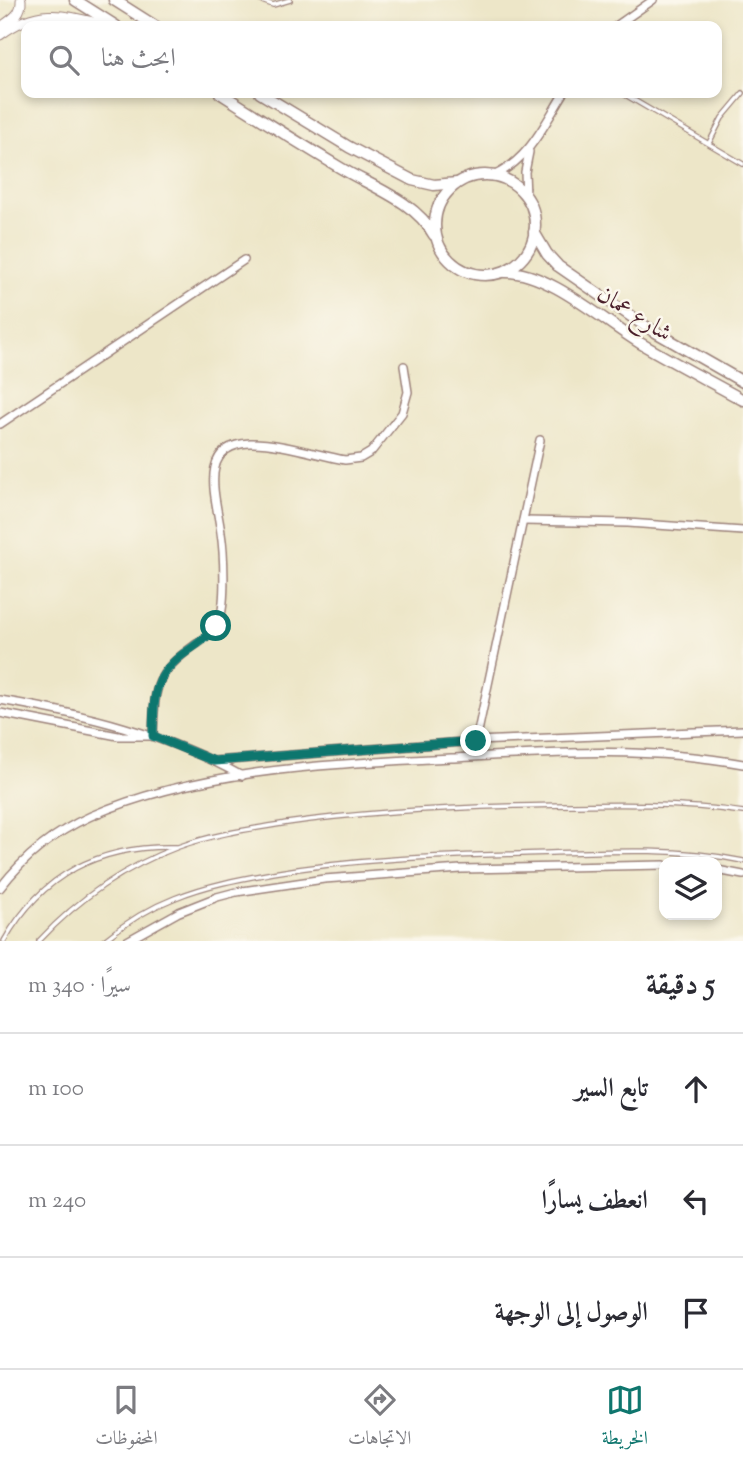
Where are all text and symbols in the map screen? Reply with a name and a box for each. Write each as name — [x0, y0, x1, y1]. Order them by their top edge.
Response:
search box — [21, 21, 722, 98]
icon: search — [45, 41, 83, 79]
text: ابحث هنا — [101, 41, 176, 78]
street label: شارع عمان — [589, 278, 678, 352]
route start — [200, 610, 231, 641]
route end — [460, 725, 491, 756]
map controls — [659, 857, 722, 920]
button: layers — [659, 857, 722, 920]
text: 5 دقيقة — [646, 965, 715, 1008]
text: سيرًا · 340 m — [28, 970, 131, 1003]
icon: ahead — [677, 1070, 715, 1108]
text: تابع السير — [575, 1071, 648, 1108]
text: 100 m — [28, 1073, 84, 1106]
icon: left — [677, 1182, 715, 1220]
text: انعطف يسارًا — [541, 1183, 648, 1220]
text: 240 m — [28, 1185, 86, 1218]
icon: arrive — [677, 1294, 715, 1332]
text: الوصول إلى الوجهة — [494, 1295, 648, 1332]
tab: المحفوظات — [95, 1381, 158, 1456]
tab: الاتجاهات — [348, 1381, 411, 1456]
tab: الخريطة — [602, 1381, 648, 1456]

